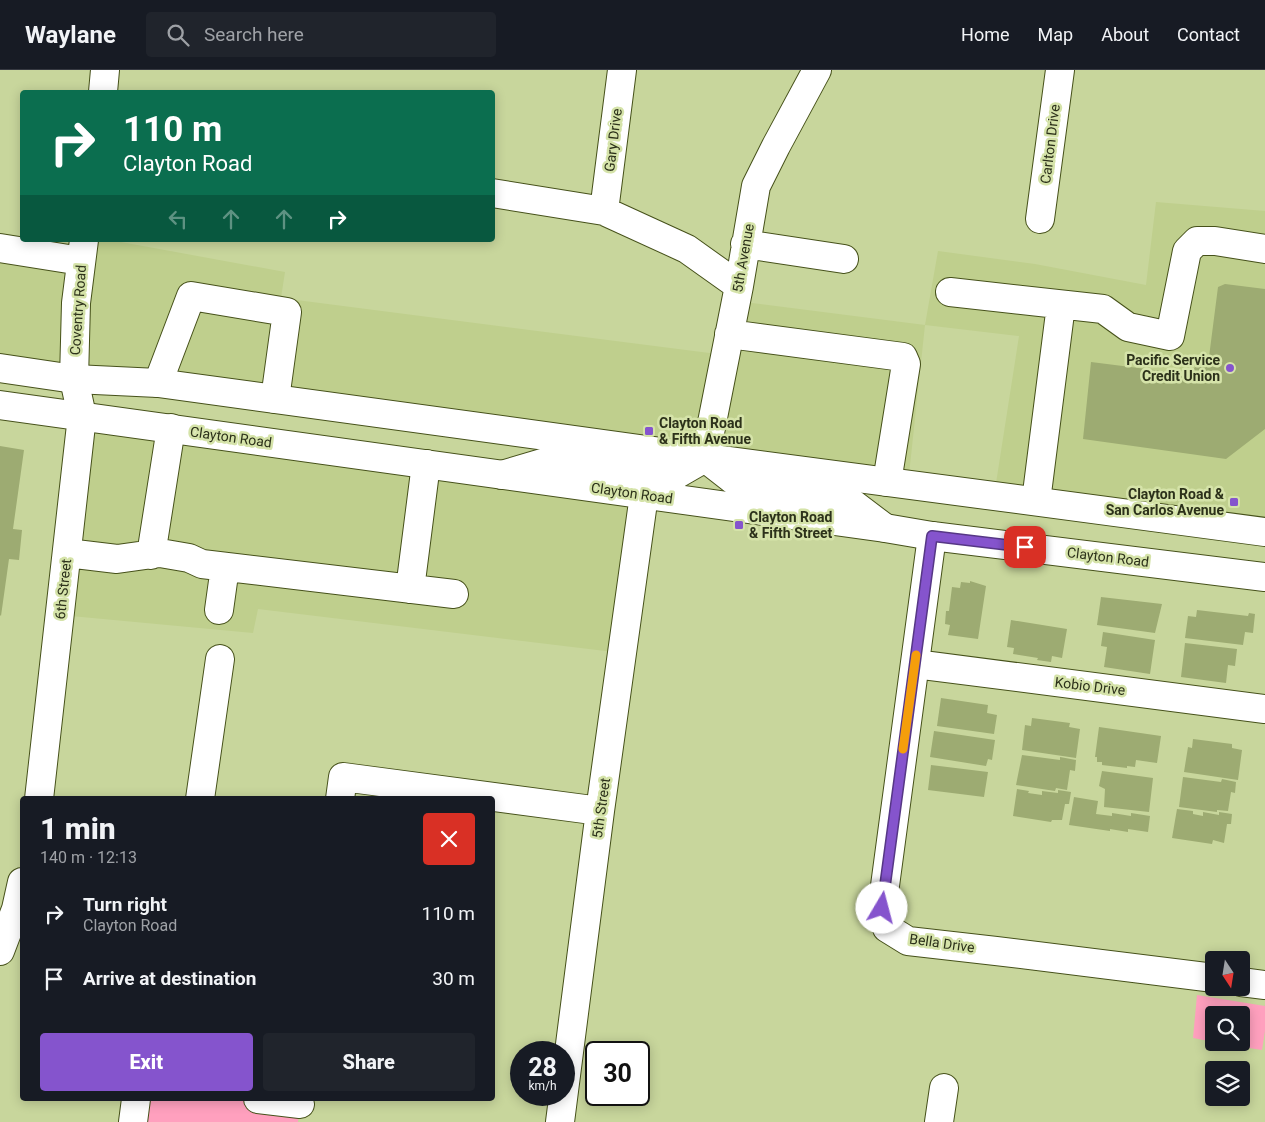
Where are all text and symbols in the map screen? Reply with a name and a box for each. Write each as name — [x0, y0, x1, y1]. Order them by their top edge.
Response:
search box — [146, 12, 496, 57]
text: Waylane — [25, 21, 116, 49]
icon: search — [164, 21, 192, 49]
text: Search here — [204, 23, 304, 46]
text: Home — [961, 24, 1010, 45]
text: Map — [1038, 24, 1073, 45]
text: About — [1101, 24, 1149, 45]
text: Contact — [1177, 24, 1240, 45]
street label: Carlton Drive — [1037, 103, 1063, 185]
street label: Gary Drive — [601, 107, 625, 173]
text: 110 m — [123, 109, 222, 150]
icon: right — [40, 110, 105, 175]
text: Clayton Road — [123, 151, 253, 176]
icon: left — [164, 205, 192, 233]
icon: ahead — [217, 205, 245, 233]
icon: ahead — [270, 205, 298, 233]
icon: right — [323, 205, 351, 233]
street label: 5th Avenue — [729, 222, 757, 294]
street label: Coventry Road — [67, 264, 89, 356]
place label: Pacific Service Credit Union — [1126, 352, 1220, 384]
marker: Pacific Service Credit Union — [1224, 362, 1236, 374]
place label: Clayton Road & Fifth Avenue — [659, 415, 751, 447]
street label: Clayton Road — [189, 423, 273, 451]
marker: Clayton Road & Fifth Avenue — [643, 425, 655, 437]
street label: Clayton Road — [590, 479, 674, 507]
place label: Clayton Road & San Carlos Avenue — [1106, 486, 1225, 518]
marker: Clayton Road & San Carlos Avenue — [1228, 496, 1240, 508]
place label: Clayton Road & Fifth Street — [749, 509, 833, 541]
marker: Clayton Road & Fifth Street — [733, 519, 745, 531]
pin — [1004, 526, 1046, 568]
icon: arrive — [1011, 533, 1039, 561]
street label: Clayton Road — [1066, 544, 1150, 570]
street label: 6th Street — [52, 558, 74, 620]
street label: Kobio Drive — [1054, 674, 1126, 698]
street label: 5th Street — [589, 776, 613, 839]
text: 1 min — [40, 811, 116, 846]
button: close — [423, 813, 475, 865]
text: 140 m · 12:13 — [40, 848, 137, 867]
position arrow — [855, 881, 907, 933]
text: Turn right — [83, 893, 167, 916]
icon: right — [40, 900, 68, 928]
text: 110 m — [422, 902, 475, 925]
text: Clayton Road — [83, 916, 177, 935]
street label: Bella Drive — [908, 931, 976, 955]
north arrow — [1205, 951, 1250, 996]
map controls — [1205, 951, 1250, 1106]
icon: arrive — [40, 965, 68, 993]
text: Arrive at destination — [83, 967, 256, 990]
text: 30 m — [432, 967, 475, 990]
button: search — [1205, 1006, 1250, 1051]
button: Exit — [40, 1033, 253, 1091]
button: Share — [263, 1033, 475, 1091]
speed limit sign: 30 — [585, 1041, 650, 1106]
text: 28 — [528, 1053, 557, 1082]
button: layers — [1205, 1061, 1250, 1106]
text: km/h — [528, 1079, 557, 1093]

